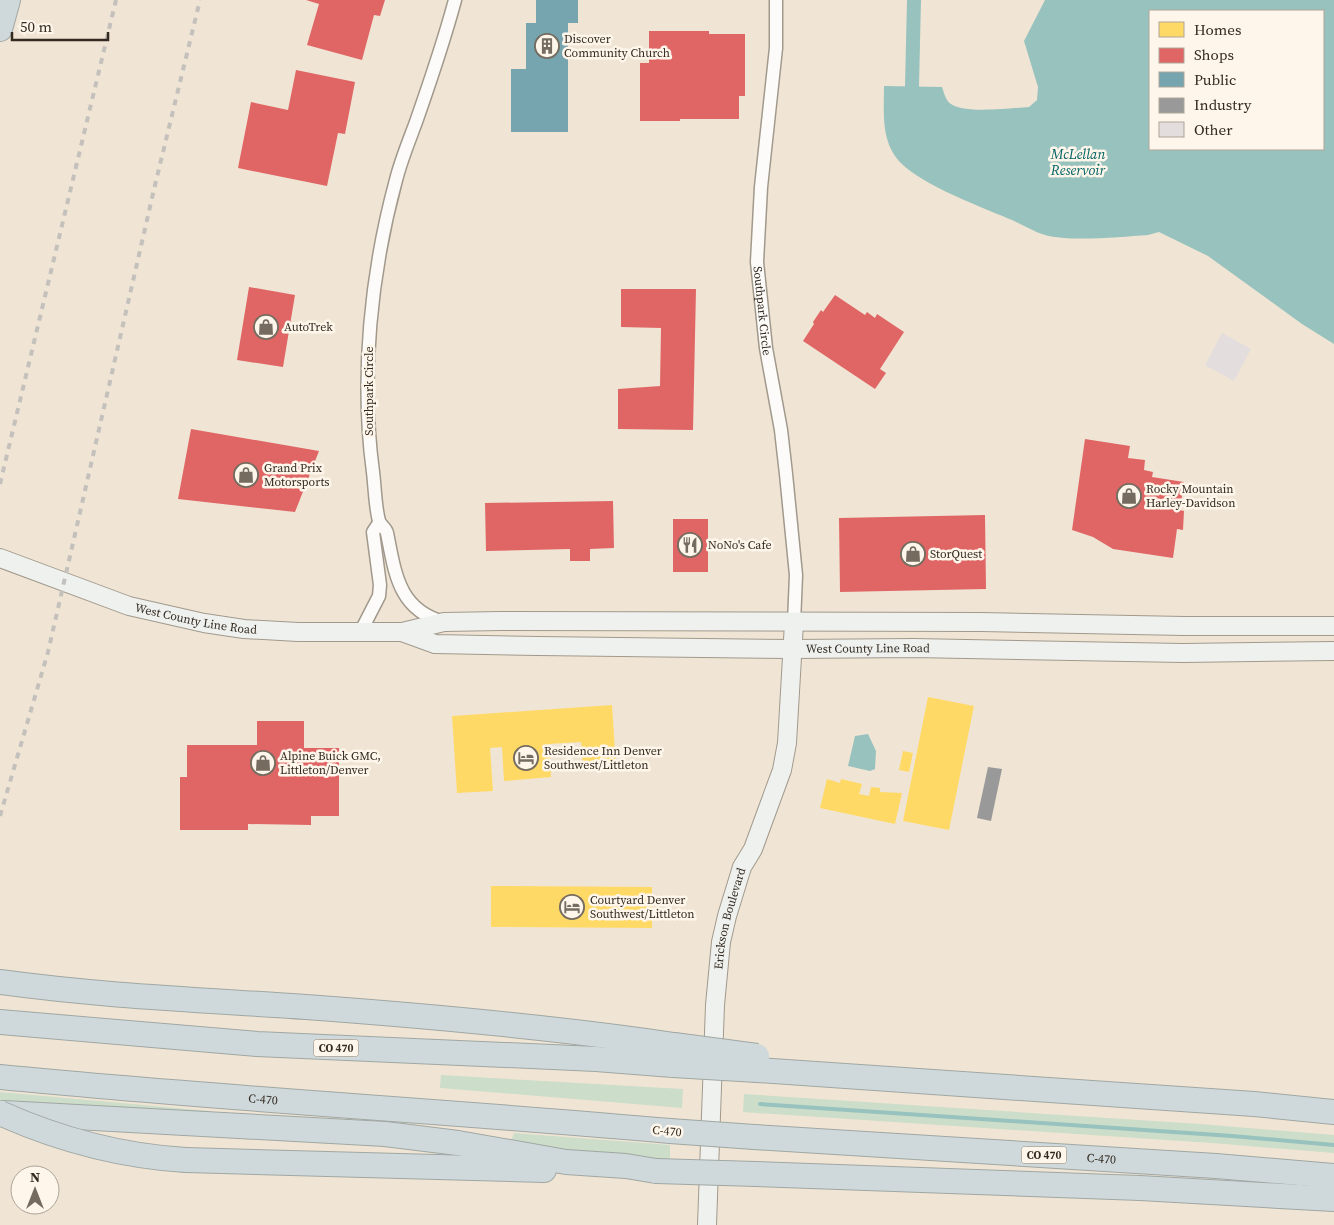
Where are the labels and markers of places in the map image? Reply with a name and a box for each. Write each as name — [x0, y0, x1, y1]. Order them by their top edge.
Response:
place label: Discover Community Church — [564, 31, 670, 61]
building icon: Discover Community Church — [534, 33, 560, 59]
shop icon: AutoTrek — [253, 314, 279, 340]
place label: AutoTrek — [284, 319, 333, 335]
place label: Grand Prix Motorsports — [264, 460, 330, 490]
shop icon: Grand Prix Motorsports — [233, 462, 259, 488]
place label: Rocky Mountain Harley-Davidson — [1146, 481, 1235, 511]
shop icon: Rocky Mountain Harley-Davidson — [1116, 483, 1142, 509]
restaurant icon: NoNo's Cafe — [677, 532, 703, 558]
place label: NoNo's Cafe — [708, 537, 772, 553]
shop icon: StorQuest — [900, 541, 926, 567]
place label: StorQuest — [930, 546, 982, 562]
place label: Residence Inn Denver Southwest/Littleton — [544, 743, 662, 773]
hotel icon: Residence Inn Denver Southwest/Littleton — [513, 745, 539, 771]
place label: Alpine Buick GMC, Littleton/Denver — [280, 748, 381, 778]
shop icon: Alpine Buick GMC, Littleton/Denver — [250, 750, 276, 776]
place label: Courtyard Denver Southwest/Littleton — [590, 892, 695, 922]
hotel icon: Courtyard Denver Southwest/Littleton — [559, 894, 585, 920]

